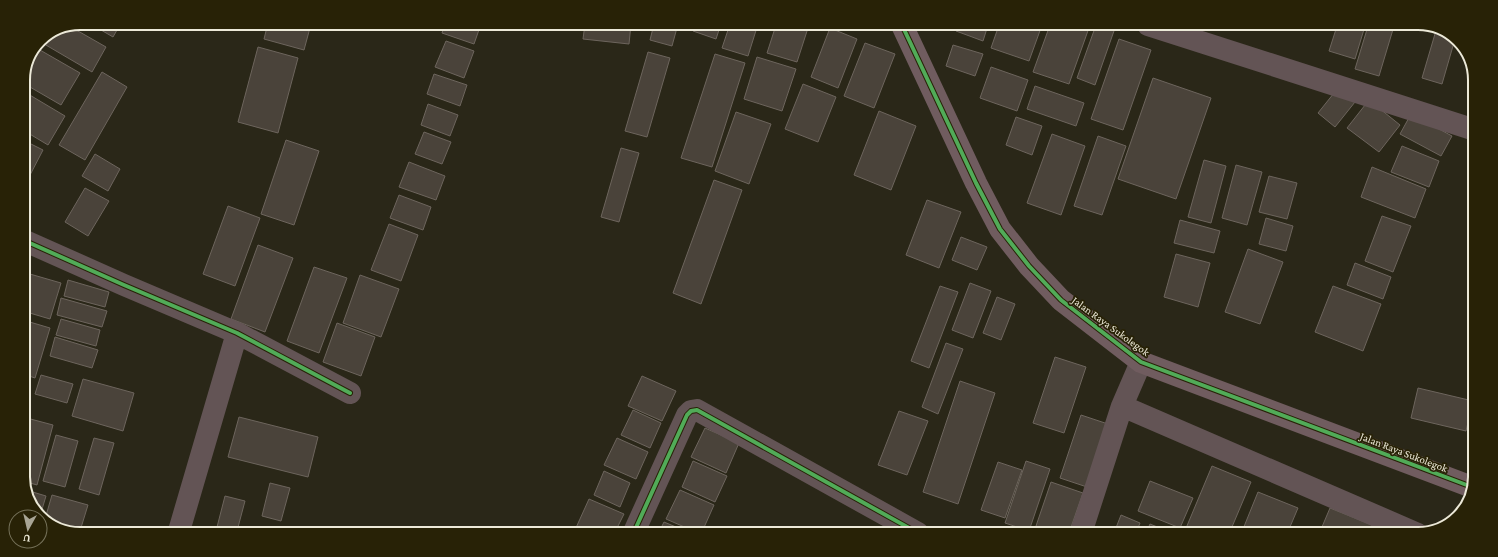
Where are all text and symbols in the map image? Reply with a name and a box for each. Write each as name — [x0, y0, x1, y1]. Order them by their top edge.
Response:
street label: Jalan Raya Sukolegok — [1069, 293, 1153, 359]
street label: Jalan Raya Sukolegok — [1357, 429, 1450, 475]
north arrow — [8, 509, 48, 549]
text: U — [22, 532, 31, 545]

